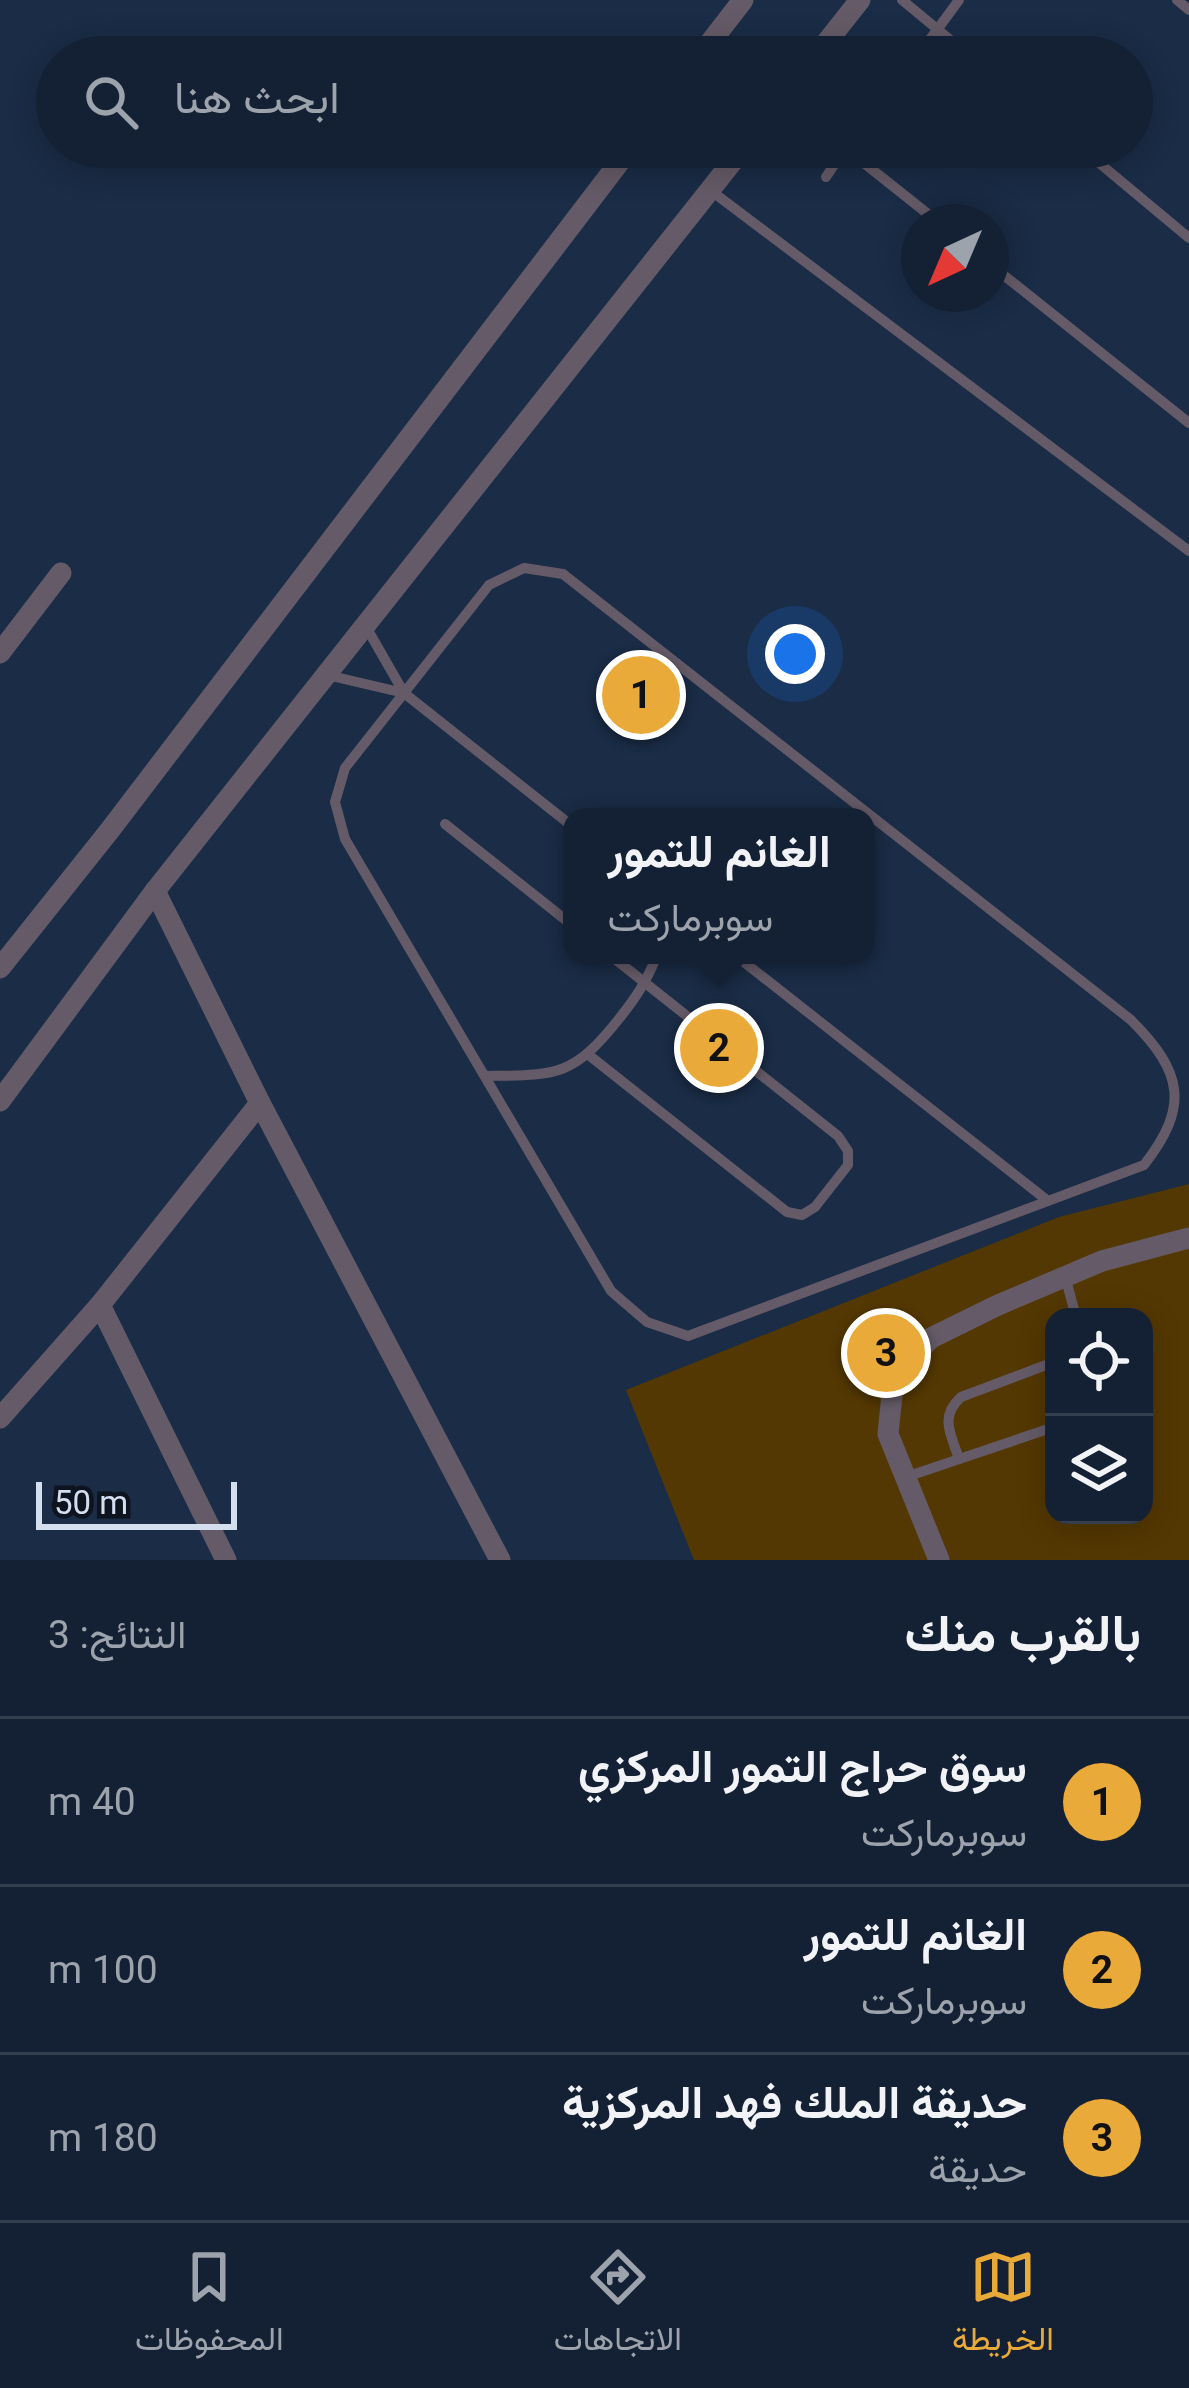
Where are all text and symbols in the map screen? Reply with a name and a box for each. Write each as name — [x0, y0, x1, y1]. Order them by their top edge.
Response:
search box — [36, 36, 1153, 168]
icon: search — [78, 69, 144, 135]
text: ابحث هنا — [174, 71, 340, 124]
north arrow — [901, 204, 1009, 312]
your location — [765, 624, 825, 684]
pin: 1 — [602, 650, 680, 740]
popup — [563, 808, 875, 964]
text: الغانم للتمور — [607, 825, 831, 878]
text: سوبرماركت — [607, 895, 773, 941]
pin: 2 — [680, 1003, 758, 1093]
pin: 3 — [847, 1308, 925, 1398]
map controls — [1045, 1308, 1153, 1524]
button: locate — [1045, 1308, 1153, 1416]
button: layers — [1045, 1416, 1153, 1524]
scale bar — [36, 1476, 237, 1529]
text: 50 m — [54, 1483, 128, 1522]
text: بالقرب منك — [904, 1604, 1141, 1663]
text: النتائج: 3 — [48, 1612, 186, 1658]
text: سوق حراج التمور المركزي — [578, 1740, 1027, 1793]
text: 40 m — [48, 1779, 136, 1825]
text: 1 — [1091, 1779, 1113, 1825]
text: سوبرماركت — [861, 1810, 1027, 1856]
text: الغانم للتمور — [804, 1908, 1027, 1961]
text: 100 m — [48, 1947, 158, 1993]
text: 2 — [1091, 1947, 1113, 1993]
text: سوبرماركت — [861, 1978, 1027, 2024]
text: حدیقة الملك فهد المركزية — [562, 2076, 1027, 2129]
text: 180 m — [48, 2115, 158, 2161]
text: 3 — [1091, 2115, 1113, 2161]
text: حديقة — [928, 2146, 1027, 2192]
tab: المحفوظات — [135, 2244, 284, 2368]
tab: الاتجاهات — [554, 2244, 682, 2368]
tab: الخريطة — [952, 2244, 1054, 2368]

